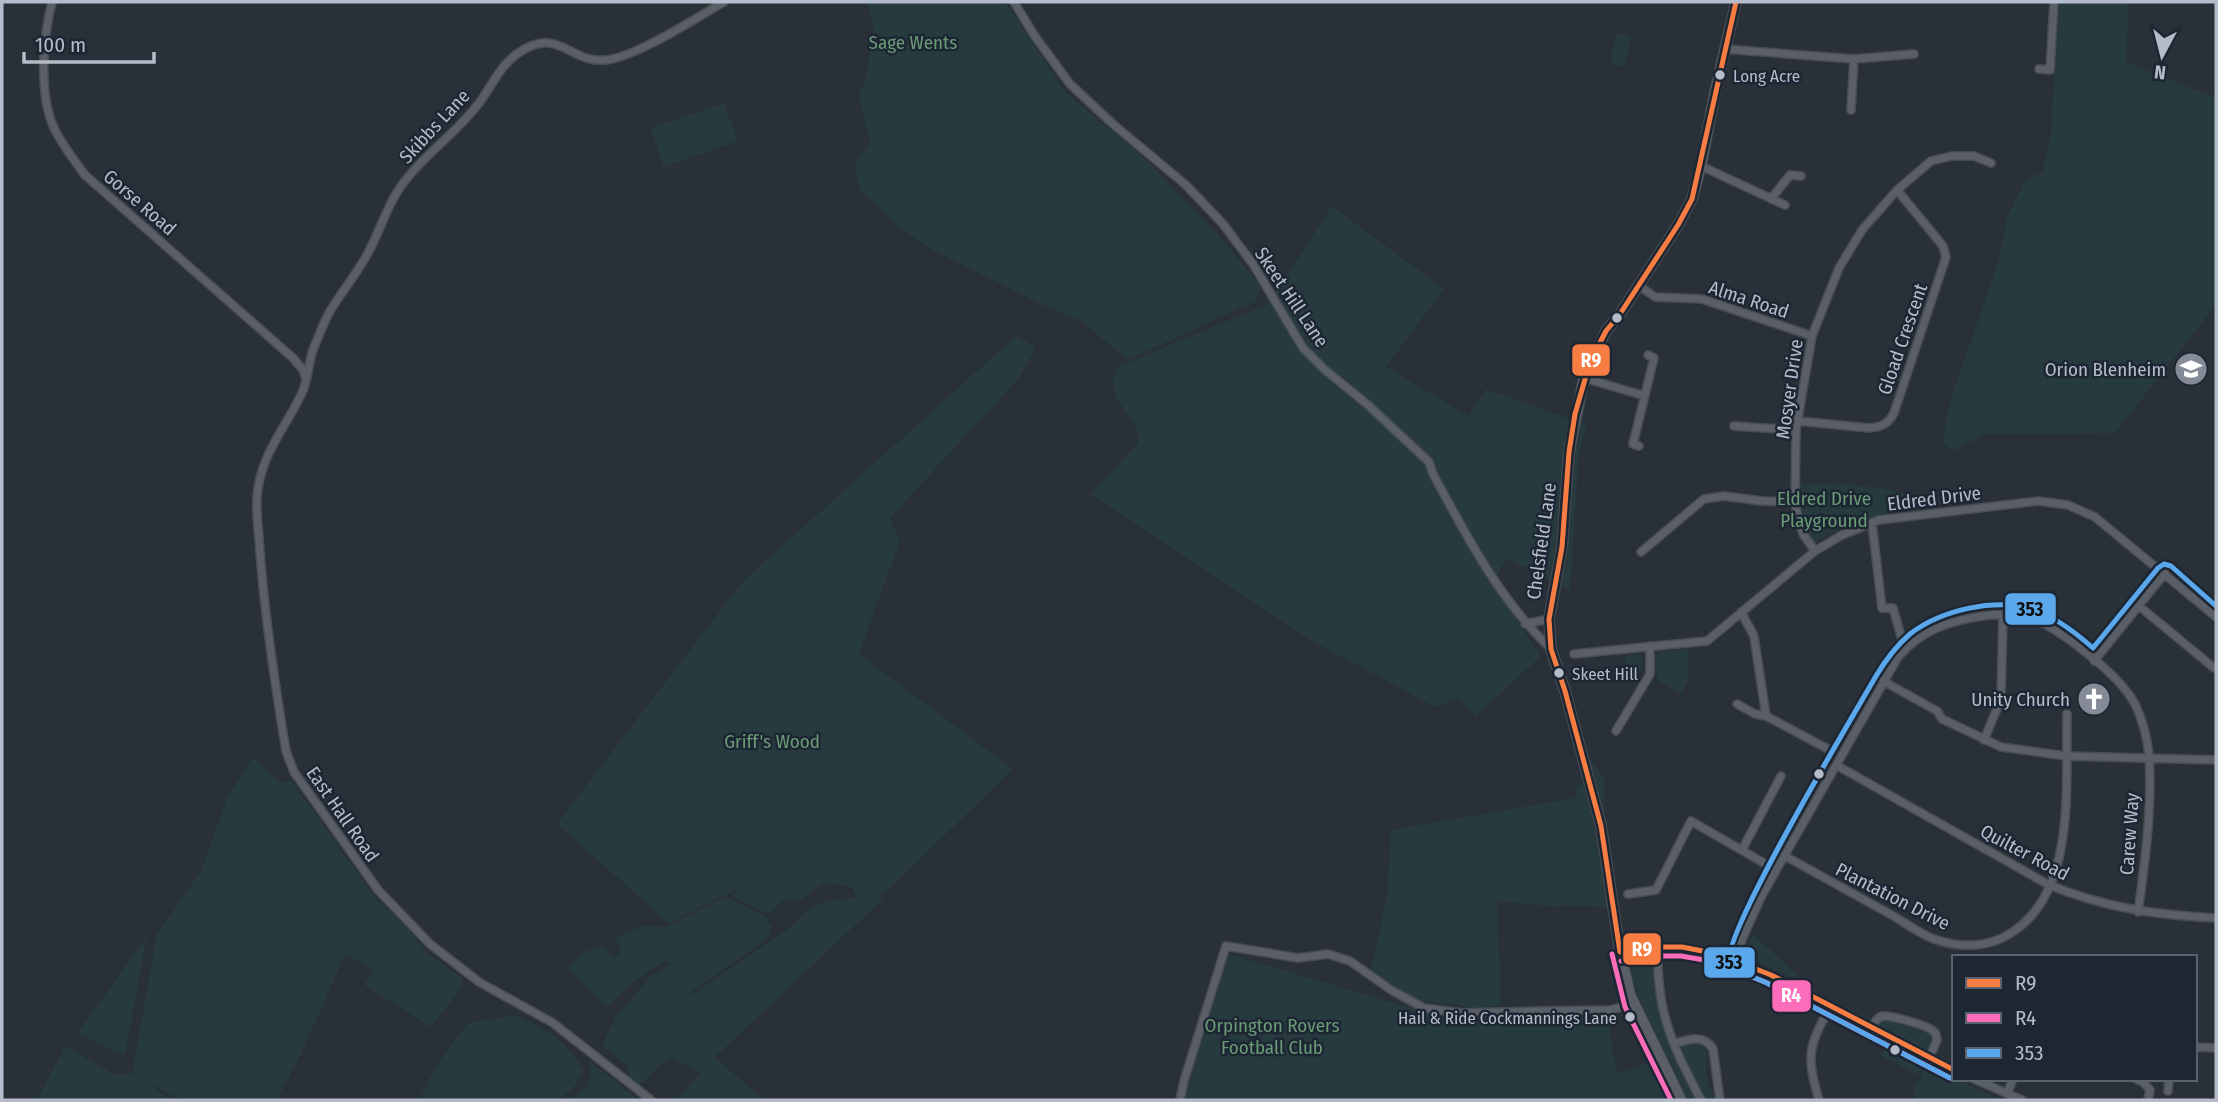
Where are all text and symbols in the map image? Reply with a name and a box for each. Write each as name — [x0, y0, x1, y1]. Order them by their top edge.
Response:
scale bar — [24, 21, 154, 65]
north arrow — [2127, 21, 2197, 91]
park label: Sage Wents — [869, 31, 957, 54]
text: 100 m — [35, 32, 86, 58]
text: N — [2153, 60, 2167, 84]
place label: Long Acre — [1733, 66, 1800, 87]
marker: Long Acre — [1713, 68, 1727, 82]
street label: Skibbs Lane — [394, 85, 474, 168]
street label: Gorse Road — [99, 165, 181, 240]
street label: Skeet Hill Lane — [1250, 243, 1333, 352]
street label: Alma Road — [1706, 276, 1792, 323]
street label: Gload Crescent — [1873, 280, 1932, 398]
unlabelled marker — [1610, 311, 1624, 325]
street label: Mosyer Drive — [1771, 338, 1808, 440]
line badge: R9 — [1571, 343, 1611, 377]
text: R9 — [1581, 349, 1601, 372]
school or university icon: Orion Blenheim — [2172, 350, 2210, 388]
place label: Orion Blenheim — [2045, 358, 2166, 381]
street label: Chelsfield Lane — [1522, 481, 1561, 601]
street label: Eldred Drive — [1886, 481, 1982, 516]
park label: Eldred Drive Playground — [1777, 487, 1871, 532]
line badge: 353 — [2004, 592, 2057, 626]
text: 353 — [2015, 598, 2044, 621]
place label: Skeet Hill — [1572, 664, 1639, 685]
marker: Skeet Hill — [1552, 666, 1566, 680]
church icon: Unity Church — [2075, 680, 2113, 718]
place label: Unity Church — [1971, 688, 2070, 711]
park label: Griff's Wood — [724, 730, 820, 753]
street label: East Hall Road — [301, 762, 384, 866]
unlabelled marker — [1812, 767, 1826, 781]
street label: Carew Way — [2115, 792, 2144, 876]
street label: Quilter Road — [1976, 819, 2073, 885]
street label: Plantation Drive — [1832, 858, 1954, 935]
line badge: R9 — [1622, 932, 1662, 966]
text: R9 — [1632, 938, 1652, 961]
line badge: 353 — [1703, 946, 1756, 979]
text: 353 — [1714, 951, 1743, 974]
legend — [1952, 955, 2197, 1081]
text: R9 — [2015, 970, 2037, 996]
line badge: R4 — [1771, 979, 1812, 1013]
text: R4 — [1781, 984, 1801, 1007]
text: R4 — [2015, 1005, 2036, 1031]
place label: Hail & Ride Cockmannings Lane — [1398, 1008, 1617, 1029]
marker: Hail & Ride Cockmannings Lane — [1623, 1010, 1637, 1024]
park label: Orpington Rovers Football Club — [1204, 1014, 1340, 1059]
text: 353 — [2015, 1040, 2043, 1066]
unlabelled marker — [1888, 1043, 1902, 1057]

